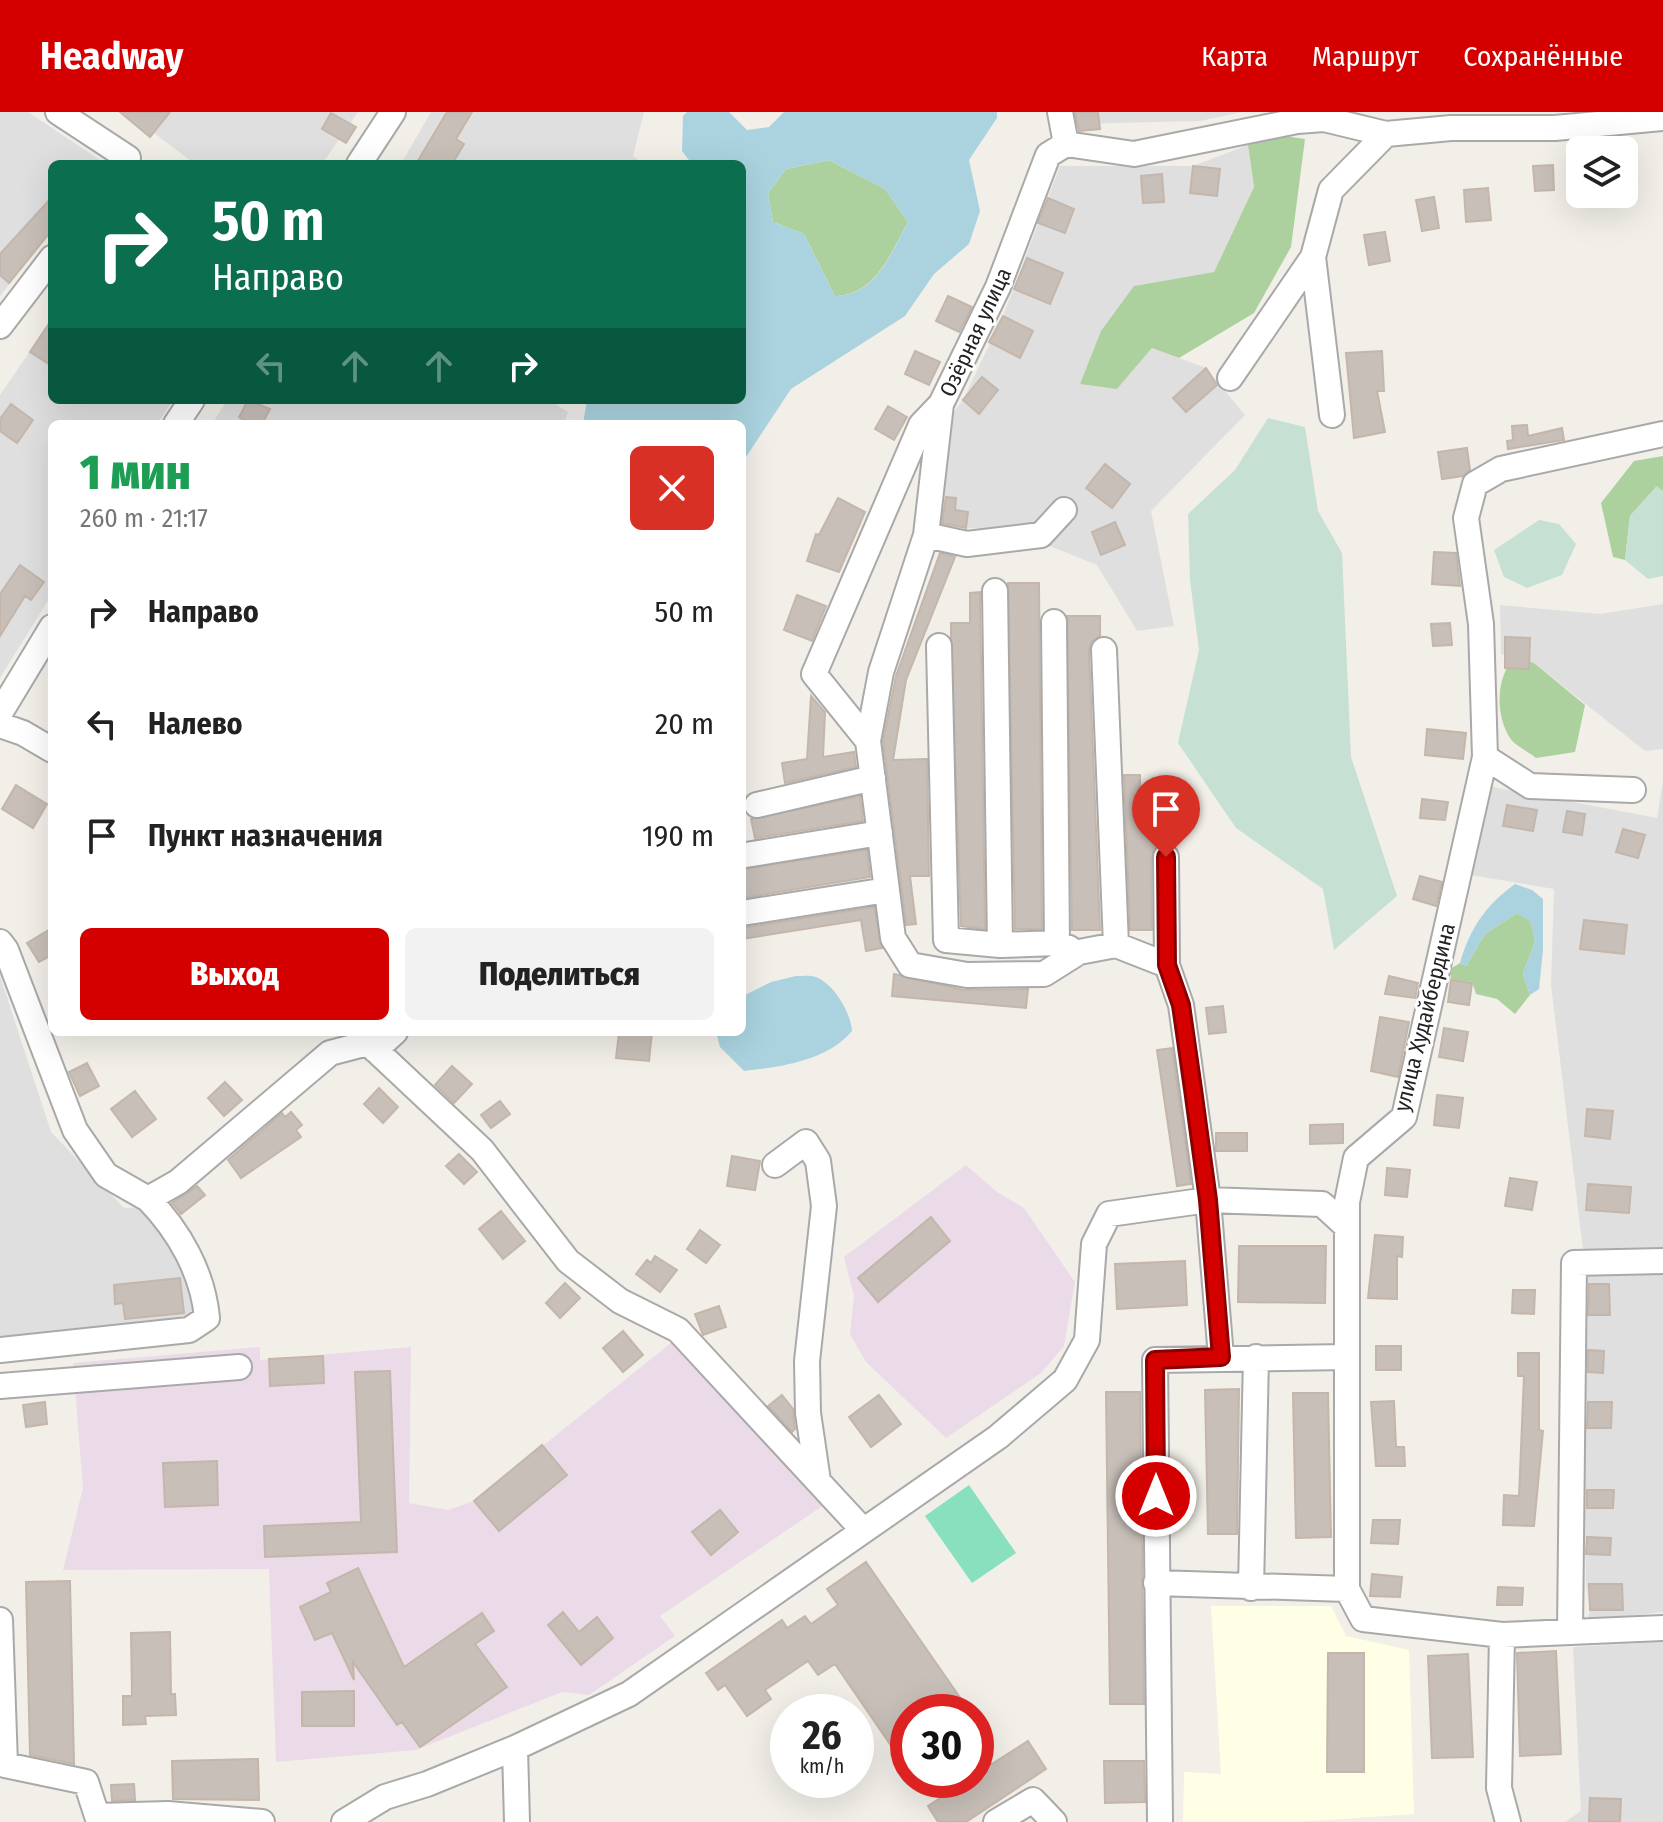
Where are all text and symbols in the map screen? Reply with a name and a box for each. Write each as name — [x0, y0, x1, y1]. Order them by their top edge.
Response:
text: Headway — [40, 33, 183, 79]
text: Карта — [1201, 40, 1268, 73]
text: Маршрут — [1312, 40, 1419, 73]
text: Сохранённые — [1463, 40, 1623, 73]
map controls — [1566, 136, 1638, 208]
button: layers — [1566, 136, 1638, 208]
text: 50 m — [212, 188, 324, 255]
icon: right — [80, 192, 184, 296]
text: Направо — [212, 256, 344, 300]
street label: Озёрная улица — [934, 263, 1017, 401]
icon: left — [249, 344, 293, 388]
icon: ahead — [333, 344, 377, 388]
icon: ahead — [417, 344, 461, 388]
icon: right — [501, 344, 545, 388]
text: 1 мин — [80, 444, 191, 502]
button: close — [630, 446, 714, 530]
text: 260 m · 21:17 — [80, 503, 208, 534]
icon: right — [80, 590, 124, 634]
text: Направо — [148, 594, 259, 630]
text: 50 m — [654, 594, 714, 630]
icon: left — [80, 702, 124, 746]
text: Налево — [148, 706, 243, 742]
text: 20 m — [655, 706, 714, 742]
pin — [1132, 775, 1200, 857]
icon: arrive — [1144, 787, 1188, 831]
icon: arrive — [80, 814, 124, 858]
text: Пункт назначения — [148, 818, 383, 854]
text: 190 m — [642, 818, 714, 854]
street label: улица Худайбердина — [1388, 920, 1461, 1114]
button: Выход — [80, 928, 389, 1020]
button: Поделиться — [405, 928, 714, 1020]
position arrow — [1114, 1454, 1198, 1538]
speed limit sign: 30 — [890, 1694, 994, 1798]
text: 26 — [802, 1712, 842, 1760]
text: km/h — [800, 1754, 844, 1778]

